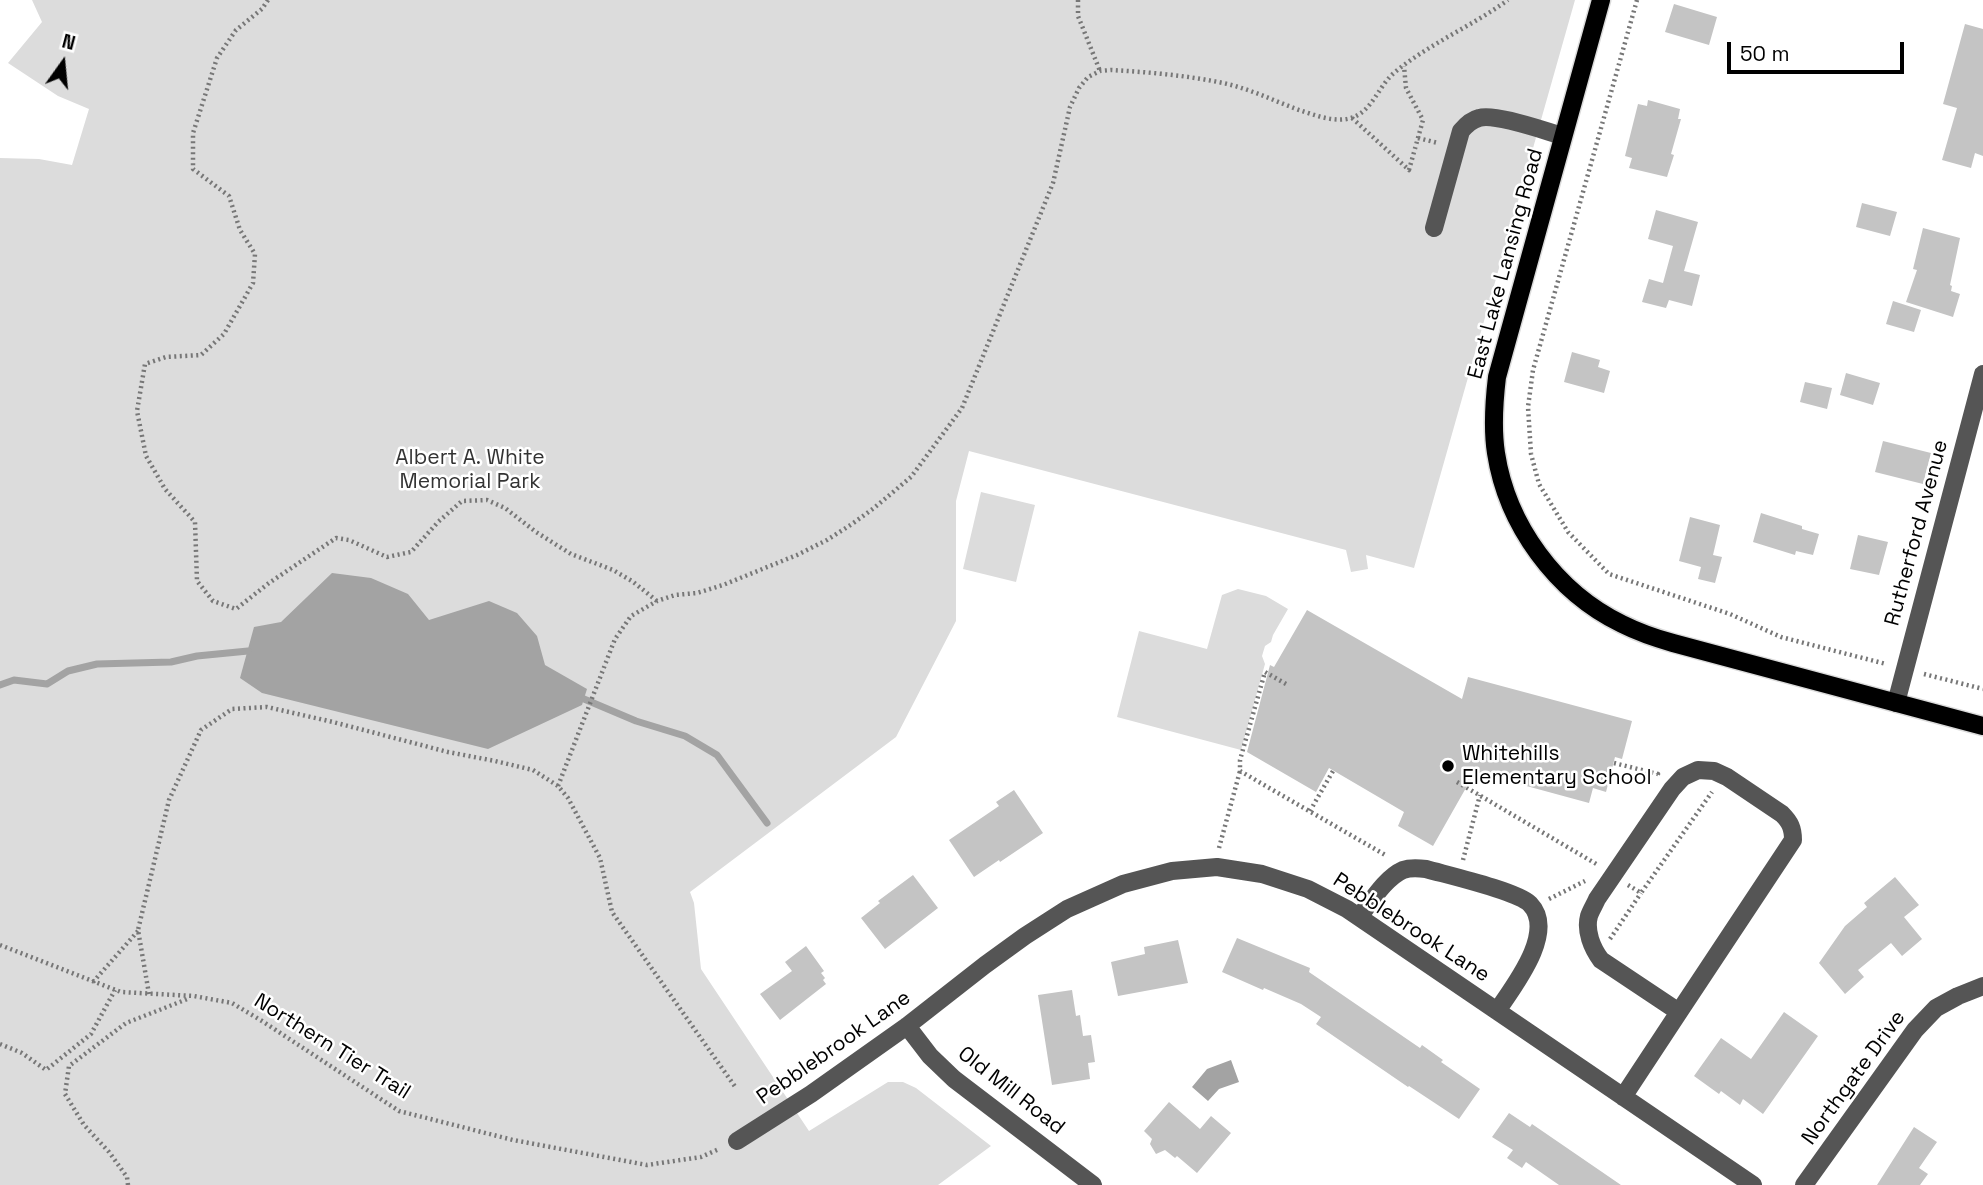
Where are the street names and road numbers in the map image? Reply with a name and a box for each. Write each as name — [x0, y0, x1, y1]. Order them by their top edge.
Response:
street label: East Lake Lansing Road — [1463, 146, 1549, 382]
street label: Rutherford Avenue — [1880, 437, 1954, 629]
street label: Pebblebrook Lane — [1328, 868, 1494, 988]
street label: Pebblebrook Lane — [752, 986, 916, 1110]
street label: Northern Tier Trail — [249, 989, 415, 1105]
street label: Northgate Drive — [1797, 1006, 1911, 1150]
street label: Old Mill Road — [953, 1041, 1069, 1141]

